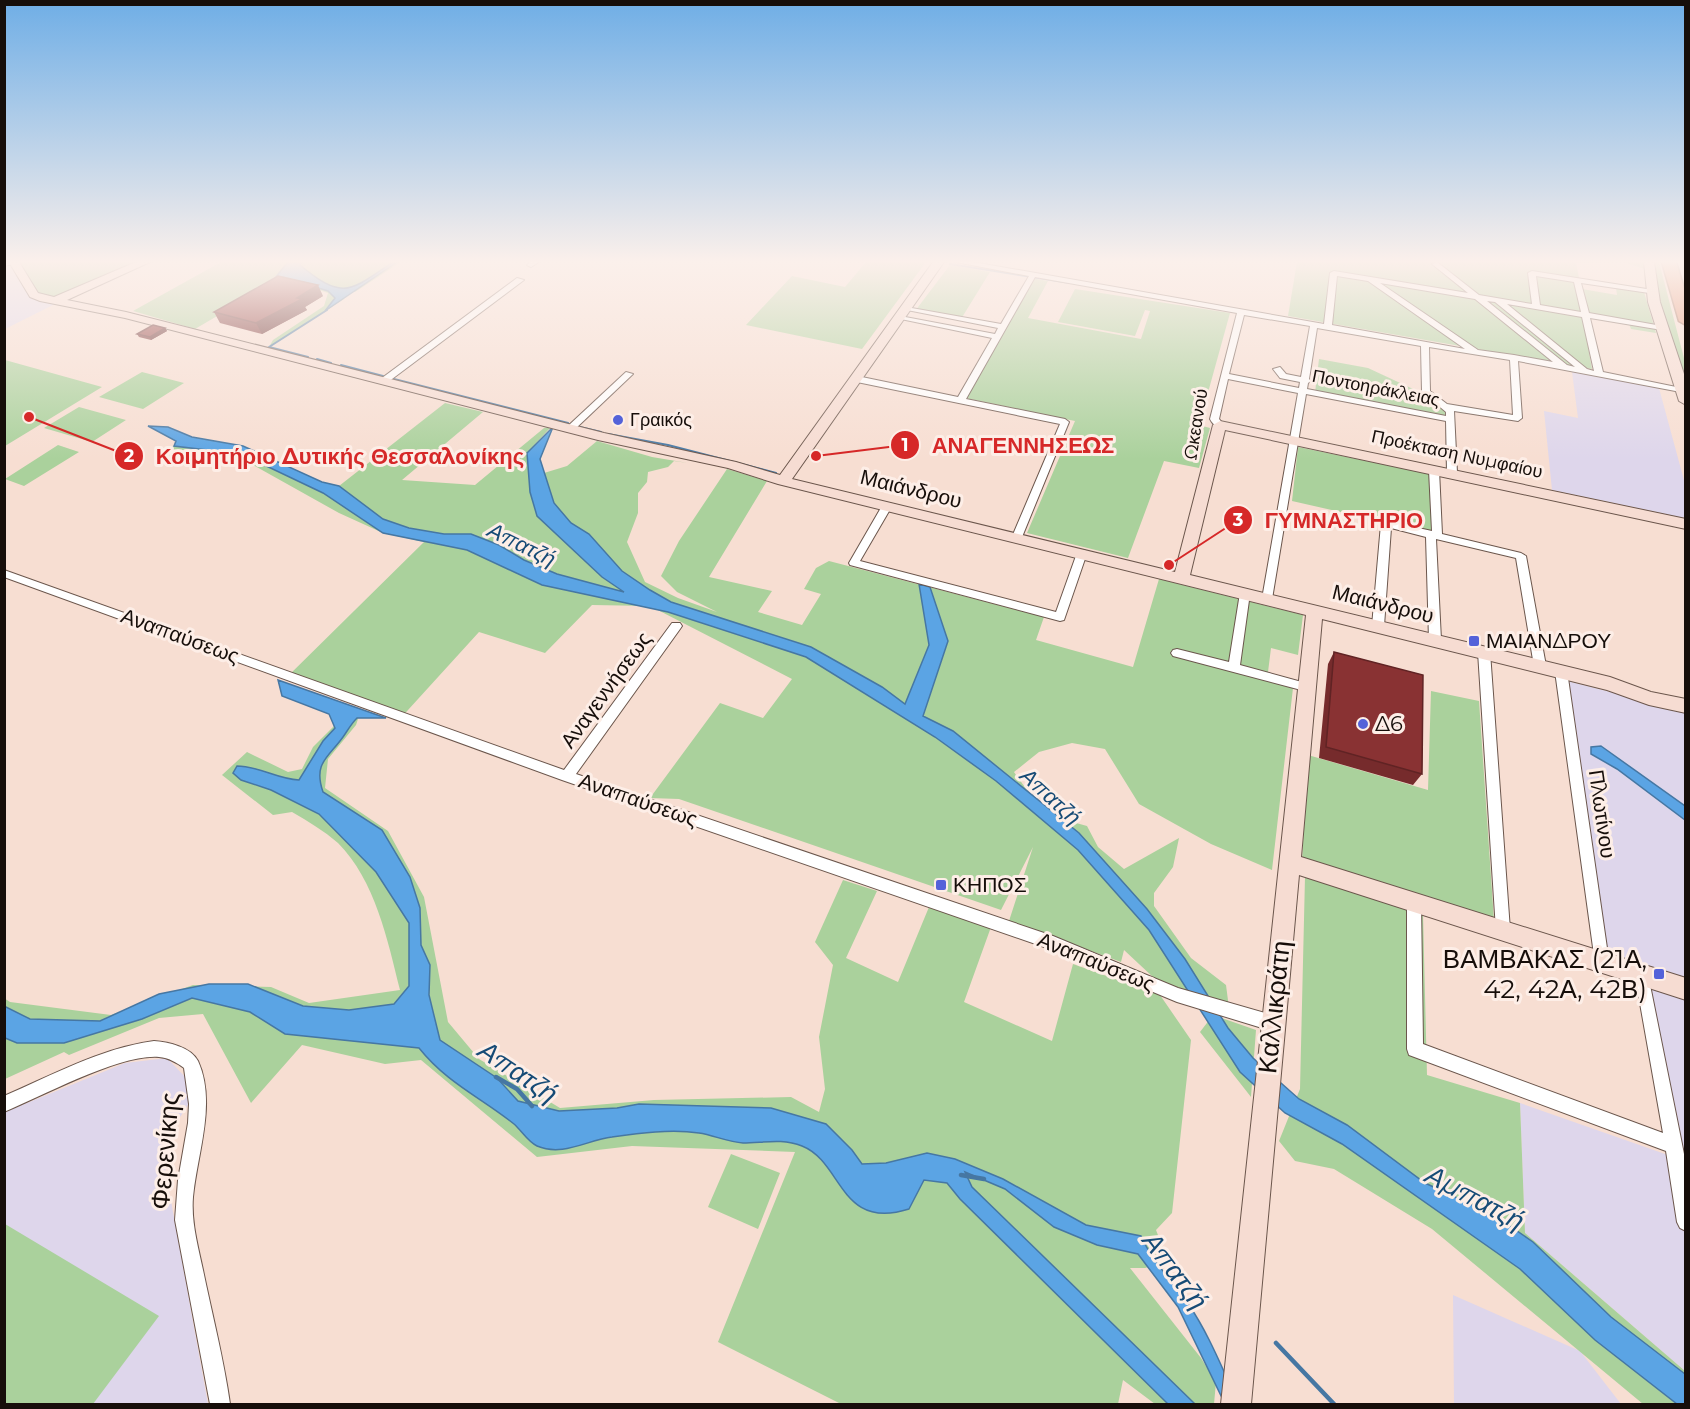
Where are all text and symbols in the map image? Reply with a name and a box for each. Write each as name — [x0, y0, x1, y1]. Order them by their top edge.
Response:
street label: Ποντοηράκλειας — [1310, 365, 1442, 411]
street label: Ωκεανού — [1180, 387, 1212, 461]
place label: Γραικός — [630, 409, 692, 431]
marker: Γραικός — [611, 413, 625, 427]
callout: ΑΝΑΓΕΝΝΗΣΕΩΣ — [890, 425, 1126, 465]
street label: Προέκταση Νυμφαίου — [1369, 425, 1545, 483]
text: ΑΝΑΓΕΝΝΗΣΕΩΣ — [932, 432, 1114, 459]
text: 1 — [901, 434, 909, 456]
callout: Κοιμητήριο Δυτικής Θεσσαλονίκης — [114, 436, 536, 476]
text: Κοιμητήριο Δυτικής Θεσσαλονίκης — [156, 443, 524, 470]
text: 2 — [124, 445, 135, 467]
street label: Μαιάνδρου — [858, 464, 964, 513]
callout: ΓΥΜΝΑΣΤΗΡΙΟ — [1223, 500, 1436, 540]
text: ΓΥΜΝΑΣΤΗΡΙΟ — [1265, 507, 1423, 534]
text: 3 — [1232, 509, 1244, 531]
water label: Απατζή — [482, 516, 560, 572]
street label: Μαιάνδρου — [1330, 579, 1436, 628]
street label: Αναπαύσεως — [118, 603, 243, 668]
street label: Αναγεννήσεως — [555, 627, 656, 753]
place label: ΜΑΙΑΝΔΡΟΥ — [1486, 628, 1611, 653]
marker: ΜΑΙΑΝΔΡΟΥ — [1467, 634, 1481, 648]
place label: Δ6 — [1375, 711, 1403, 736]
marker: Δ6 — [1356, 717, 1370, 731]
water label: Απατζή — [1013, 761, 1087, 831]
street label: Αναπαύσεως — [576, 768, 701, 832]
street label: Πλωτίνου — [1584, 768, 1621, 860]
place label: ΚΗΠΟΣ — [953, 872, 1027, 897]
marker: ΚΗΠΟΣ — [934, 878, 948, 892]
street label: Αναπαύσεως — [1034, 927, 1158, 996]
street label: Καλλικράτη — [1251, 939, 1297, 1075]
place label: ΒΑΜΒΑΚΑΣ (21Α, 42, 42Α, 42Β) — [1443, 943, 1647, 1005]
marker: ΒΑΜΒΑΚΑΣ (21Α, 42, 42Α, 42Β) — [1652, 967, 1666, 981]
water label: Απατζή — [471, 1032, 564, 1110]
street label: Φερενίκης — [144, 1091, 186, 1211]
water label: Αμπατζή — [1419, 1157, 1530, 1237]
water label: Απατζή — [1134, 1224, 1215, 1316]

